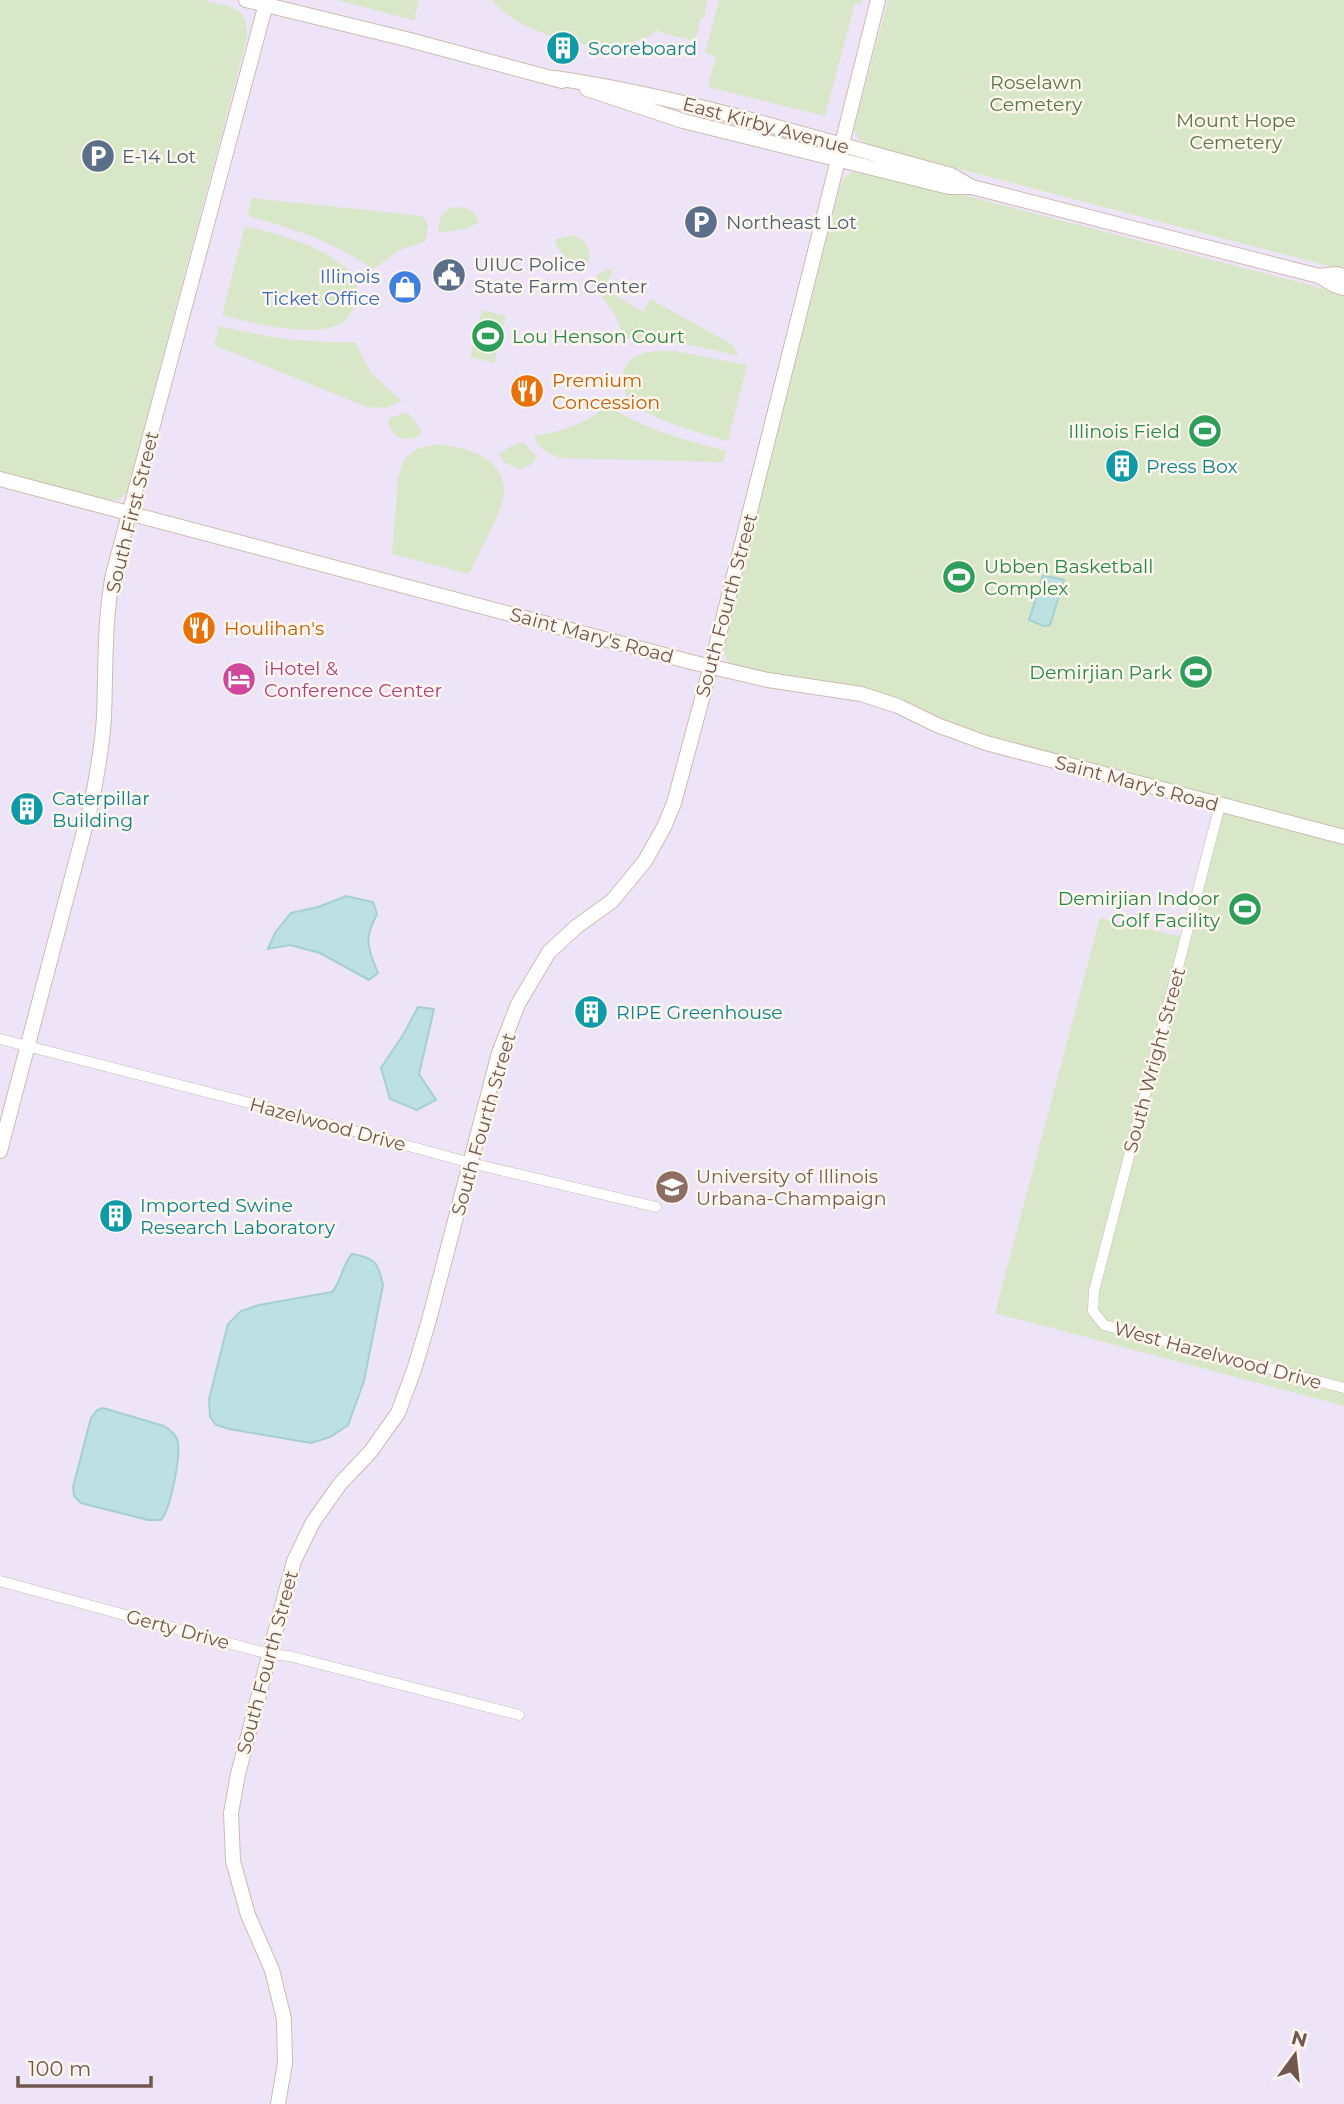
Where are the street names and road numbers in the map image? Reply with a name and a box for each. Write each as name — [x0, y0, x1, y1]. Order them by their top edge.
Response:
street label: East Kirby Avenue — [680, 92, 852, 159]
street label: South First Street — [101, 429, 164, 595]
street label: South Fourth Street — [691, 511, 762, 699]
street label: Saint Mary's Road — [508, 603, 676, 668]
street label: Saint Mary's Road — [1053, 751, 1221, 816]
street label: South Wright Street — [1119, 965, 1190, 1155]
street label: South Fourth Street — [446, 1030, 521, 1218]
street label: Hazelwood Drive — [247, 1093, 408, 1156]
street label: West Hazelwood Drive — [1111, 1317, 1324, 1394]
street label: South Fourth Street — [232, 1568, 303, 1756]
street label: Gerty Drive — [124, 1605, 232, 1654]

